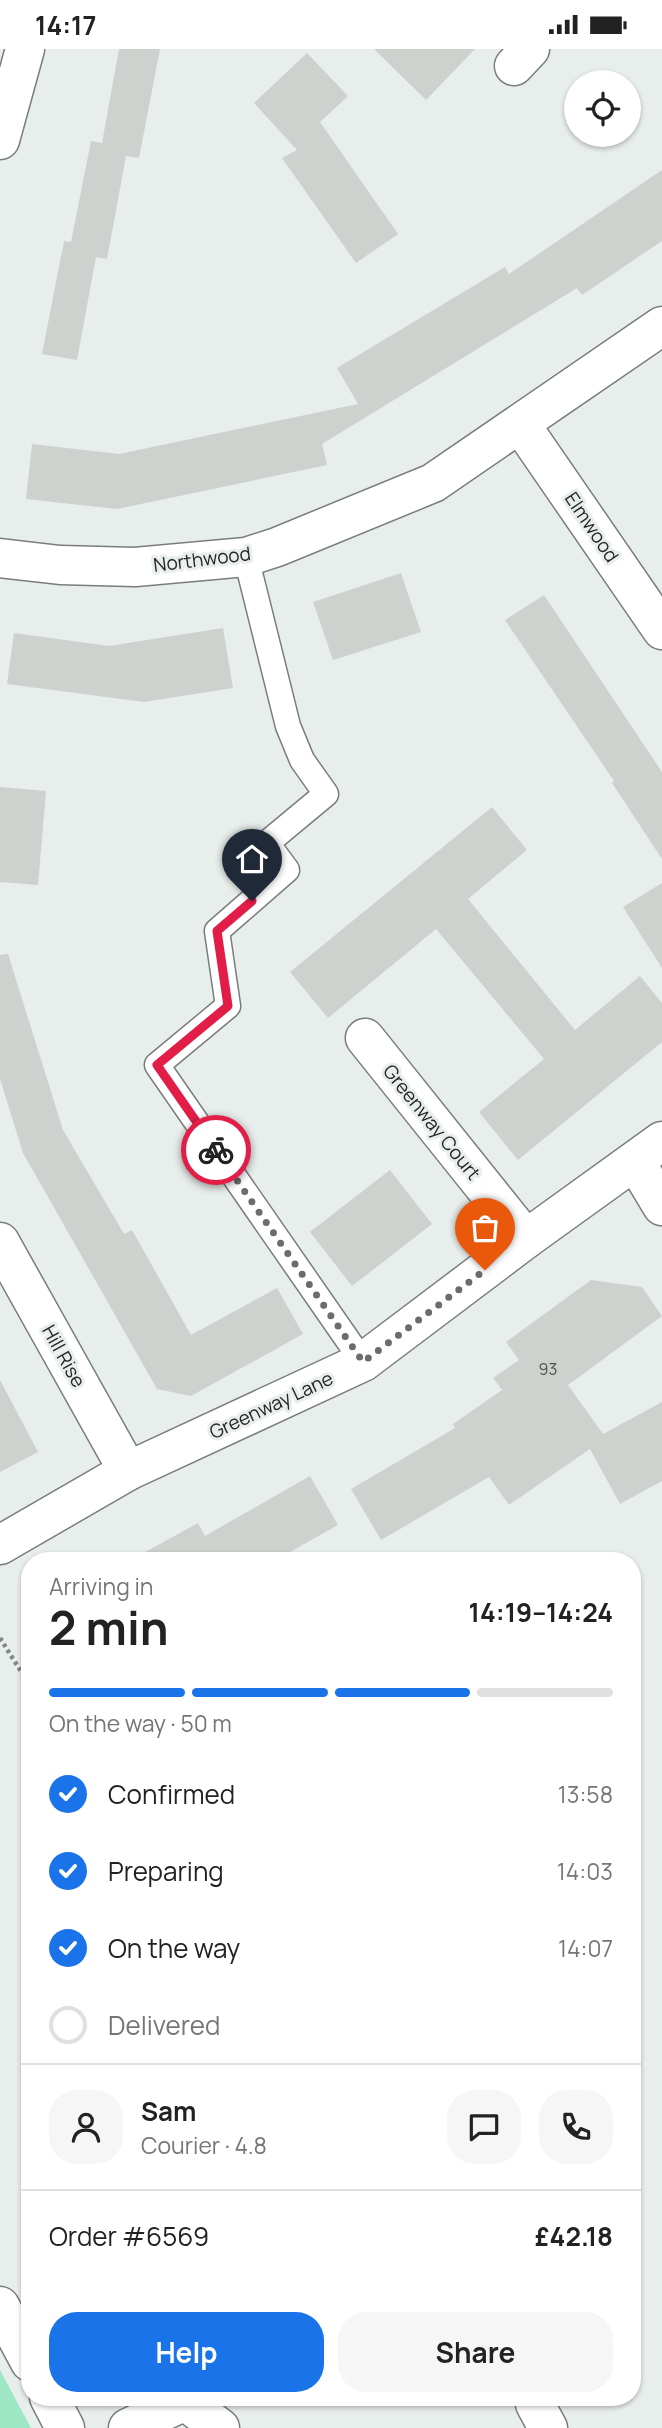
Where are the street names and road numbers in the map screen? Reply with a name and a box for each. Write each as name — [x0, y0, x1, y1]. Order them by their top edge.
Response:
street label: Elmwood — [559, 487, 625, 567]
street label: Northwood — [152, 540, 252, 578]
street label: Greenway Court — [377, 1059, 487, 1185]
street label: Hill Rise — [36, 1320, 92, 1392]
street label: Greenway Lane — [205, 1365, 337, 1445]

